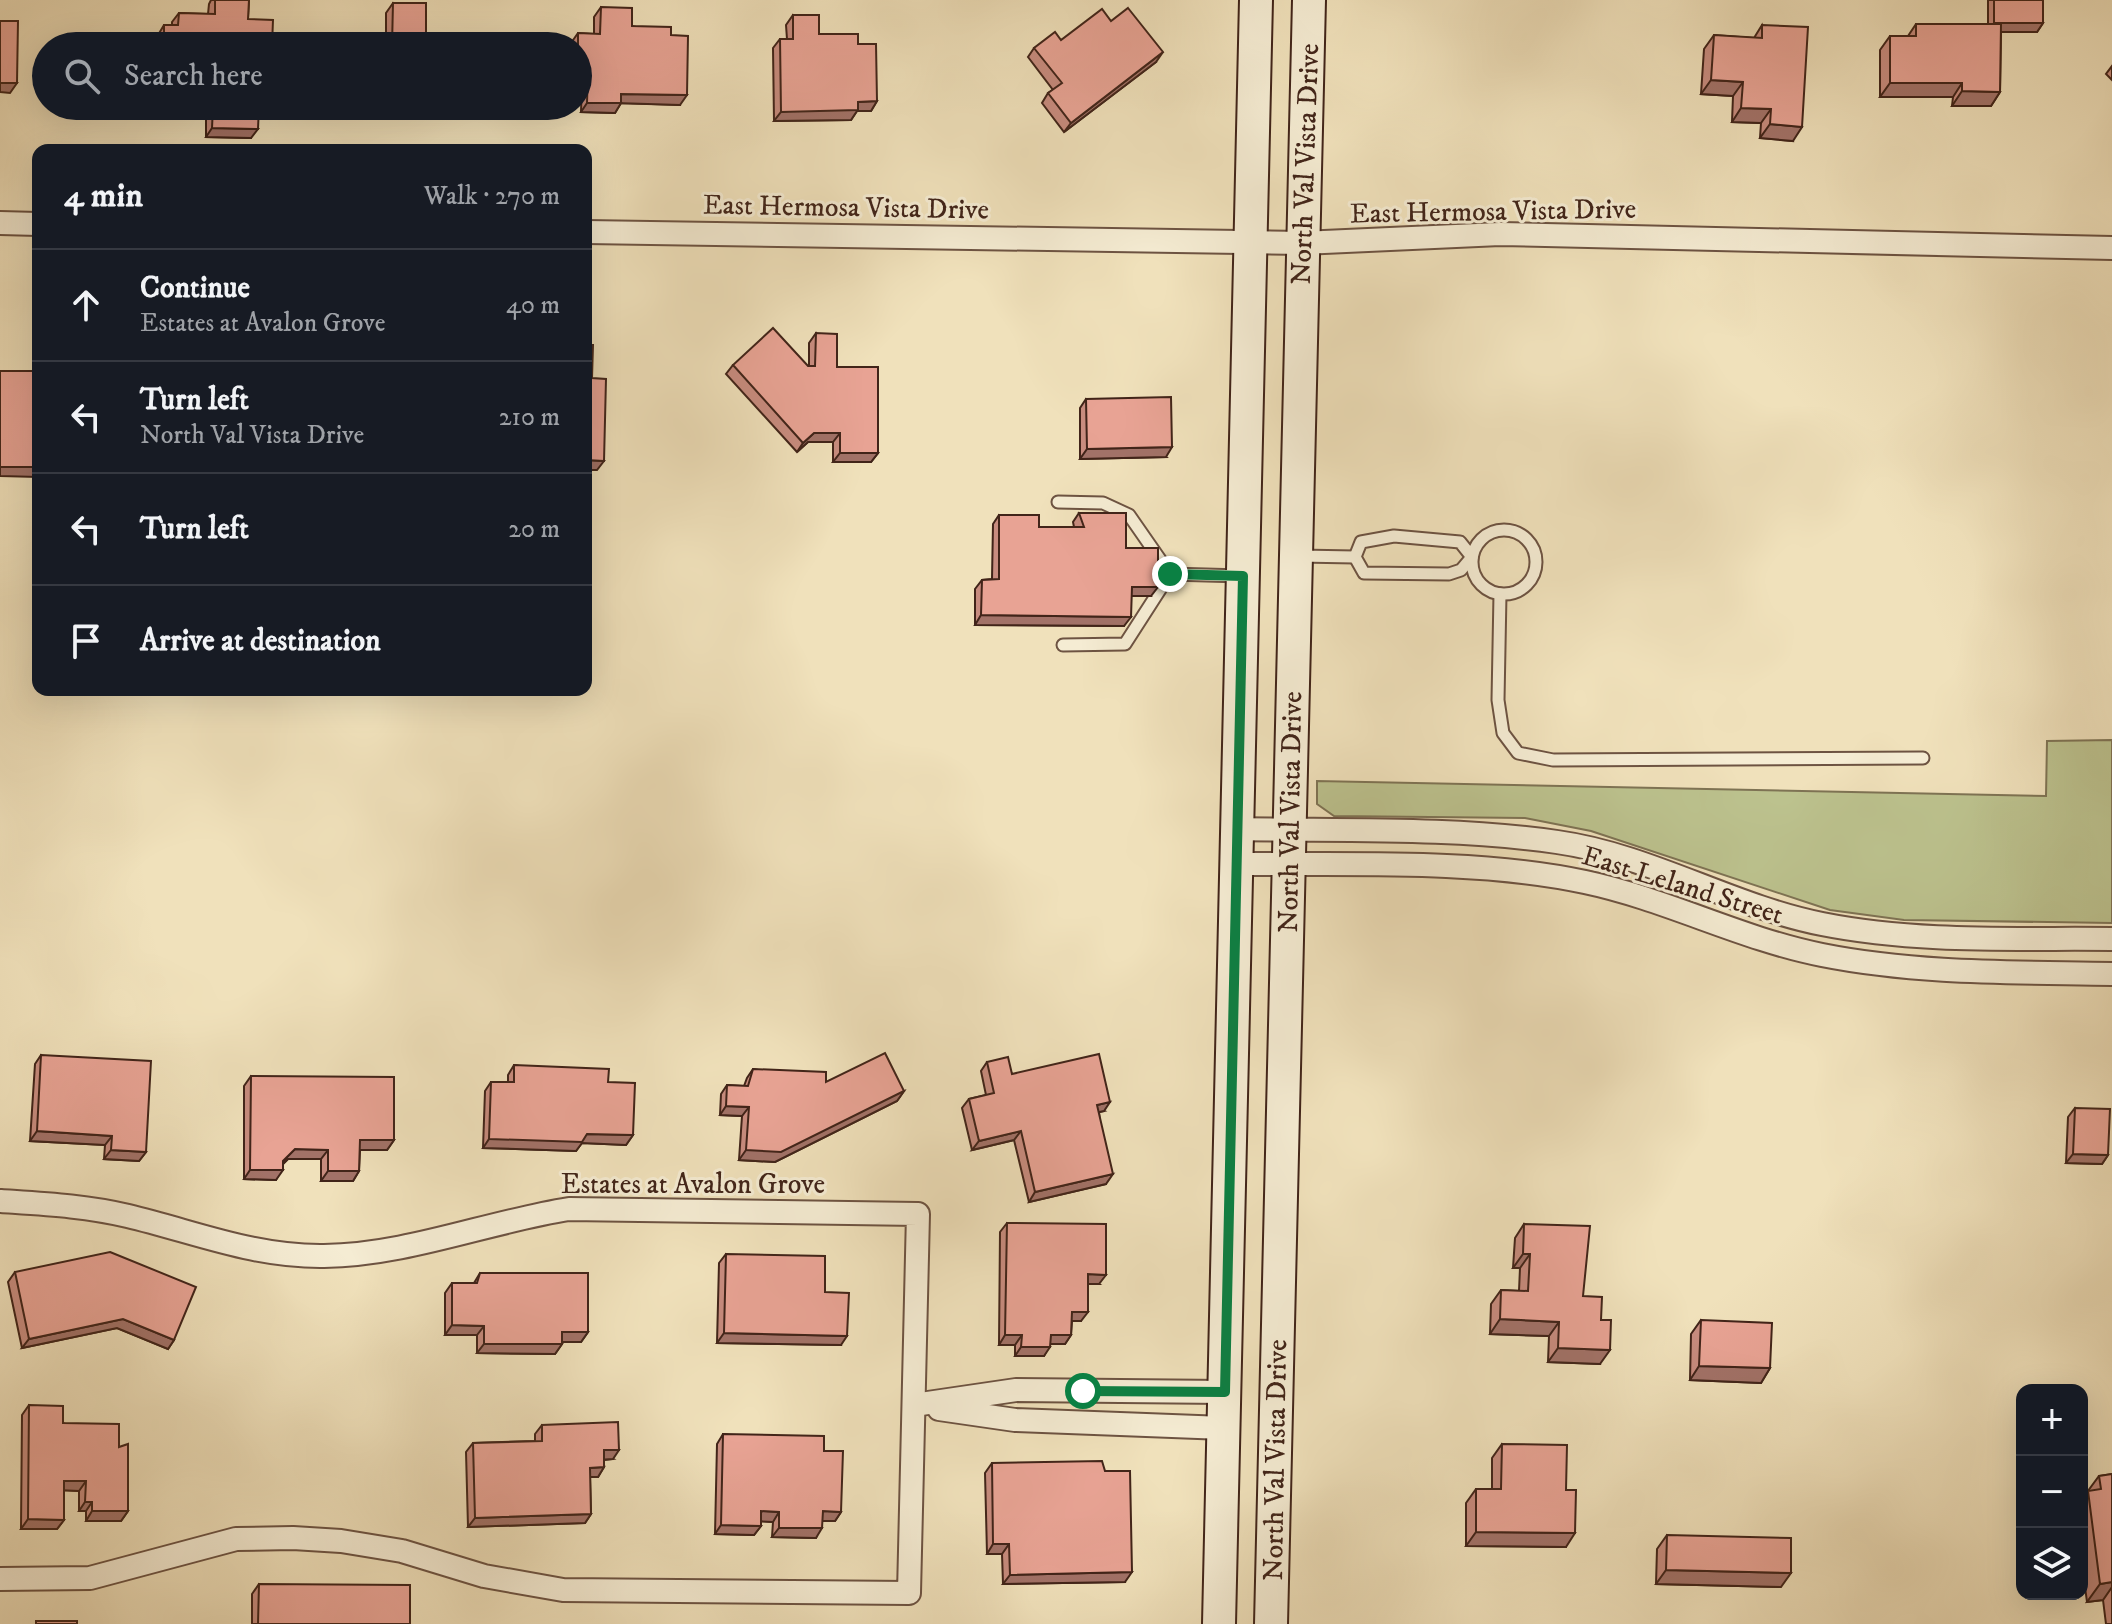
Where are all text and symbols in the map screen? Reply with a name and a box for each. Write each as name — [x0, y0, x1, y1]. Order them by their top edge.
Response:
search box — [32, 32, 592, 120]
street label: North Val Vista Drive — [1284, 43, 1327, 285]
icon: search — [60, 54, 104, 98]
text: Search here — [124, 58, 263, 95]
text: 4 min — [64, 175, 143, 217]
text: Walk · 270 m — [424, 180, 560, 213]
street label: East Hermosa Vista Drive — [703, 188, 989, 227]
street label: East Hermosa Vista Drive — [1350, 192, 1636, 231]
text: Continue — [140, 270, 250, 307]
icon: ahead — [64, 283, 108, 327]
text: 40 m — [506, 289, 560, 322]
text: Estates at Avalon Grove — [140, 307, 385, 340]
text: Turn left — [140, 382, 249, 419]
icon: left — [64, 395, 108, 439]
text: 210 m — [499, 401, 560, 434]
text: North Val Vista Drive — [140, 419, 364, 452]
icon: left — [64, 507, 108, 551]
text: Turn left — [140, 511, 249, 548]
text: 20 m — [508, 513, 560, 546]
route end — [1152, 556, 1188, 592]
icon: arrive — [64, 619, 108, 663]
text: Arrive at destination — [140, 623, 381, 660]
street label: North Val Vista Drive — [1271, 691, 1310, 933]
street label: East Leland Street — [1578, 838, 1788, 933]
street label: Estates at Avalon Grove — [561, 1167, 825, 1202]
street label: North Val Vista Drive — [1256, 1339, 1295, 1581]
route start — [1065, 1373, 1101, 1409]
map controls — [2016, 1384, 2088, 1600]
button: + — [2016, 1384, 2088, 1456]
button: − — [2016, 1456, 2088, 1528]
button: layers — [2016, 1528, 2088, 1600]

